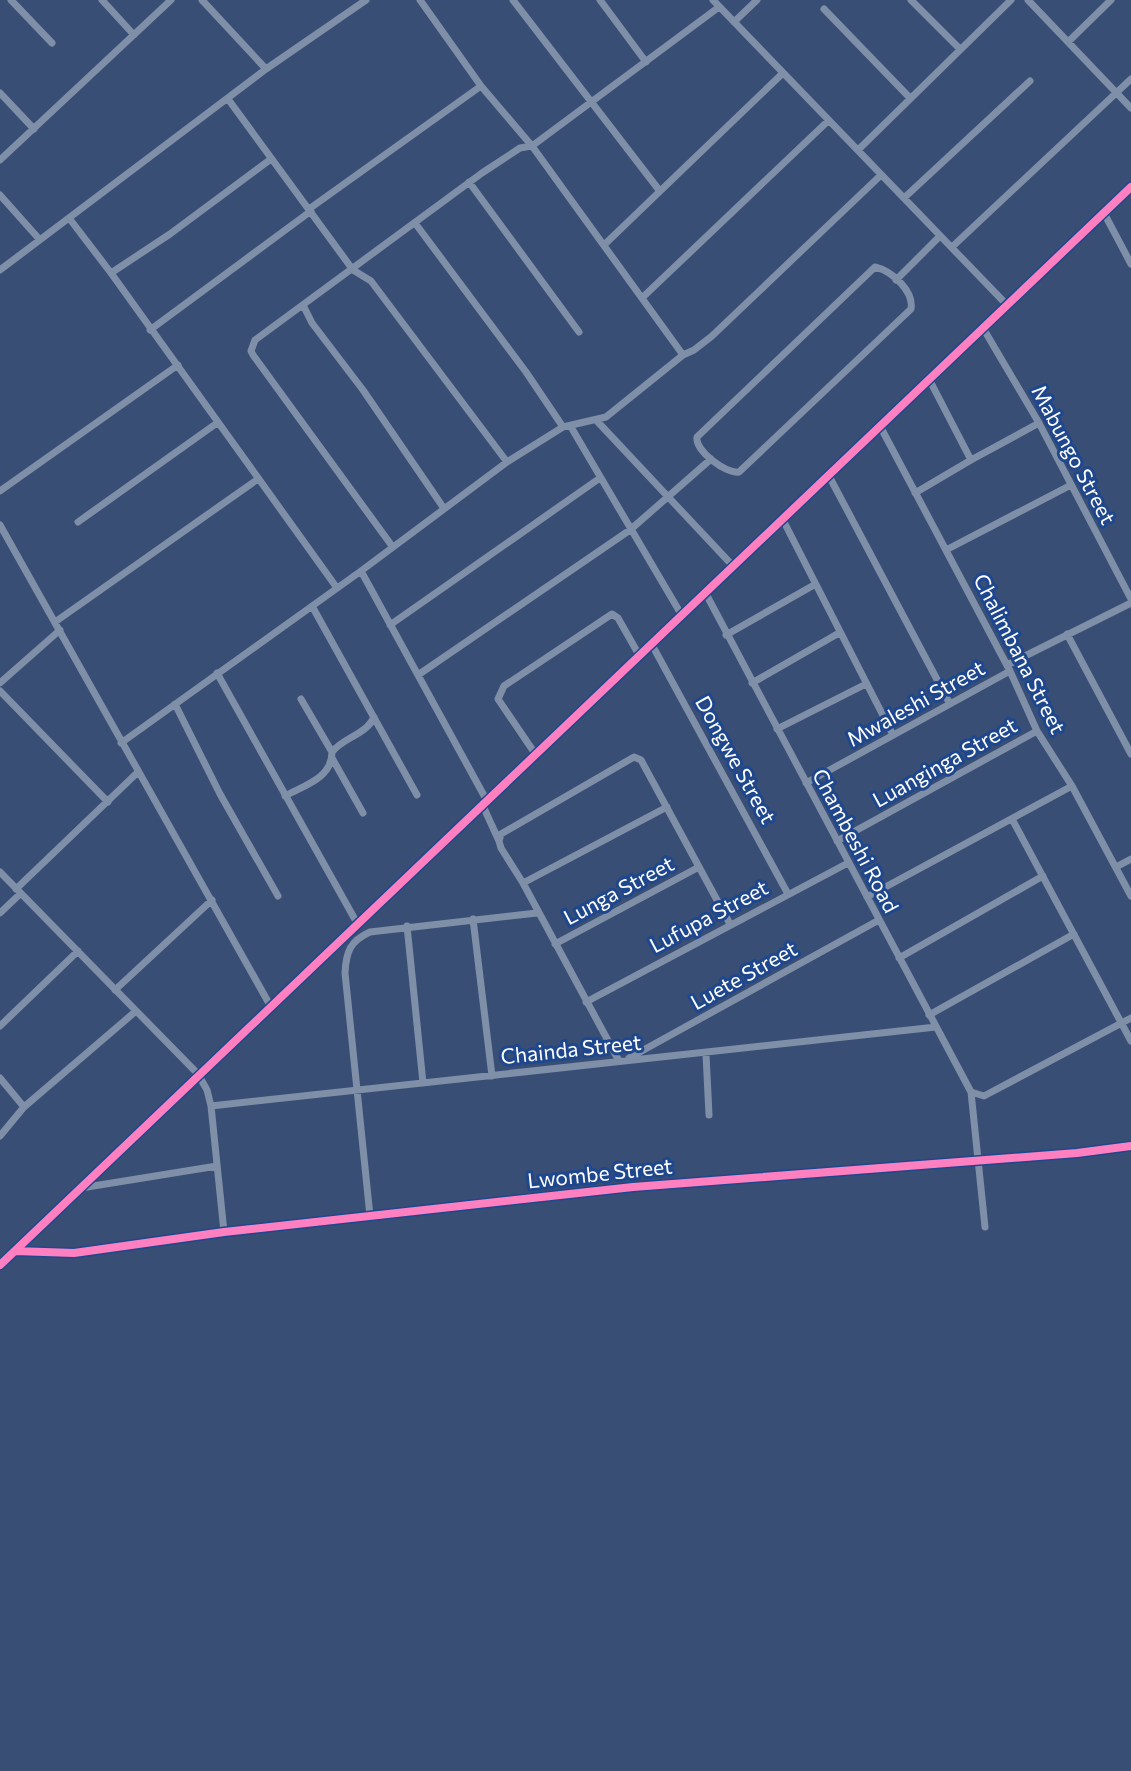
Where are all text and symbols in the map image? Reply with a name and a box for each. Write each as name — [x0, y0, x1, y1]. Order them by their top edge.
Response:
street label: Mabungo Street — [1027, 380, 1122, 528]
street label: Chalimbana Street — [969, 569, 1071, 738]
street label: Mwaleshi Street — [842, 654, 989, 751]
street label: Dongwe Street — [691, 691, 782, 828]
street label: Luanginga Street — [868, 712, 1021, 812]
street label: Chambeshi Road — [808, 764, 905, 916]
street label: Lunga Street — [559, 850, 678, 929]
street label: Lufupa Street — [645, 874, 772, 957]
street label: Luete Street — [686, 935, 801, 1014]
street label: Chainda Street — [499, 1029, 642, 1068]
street label: Lwombe Street — [526, 1152, 674, 1193]

